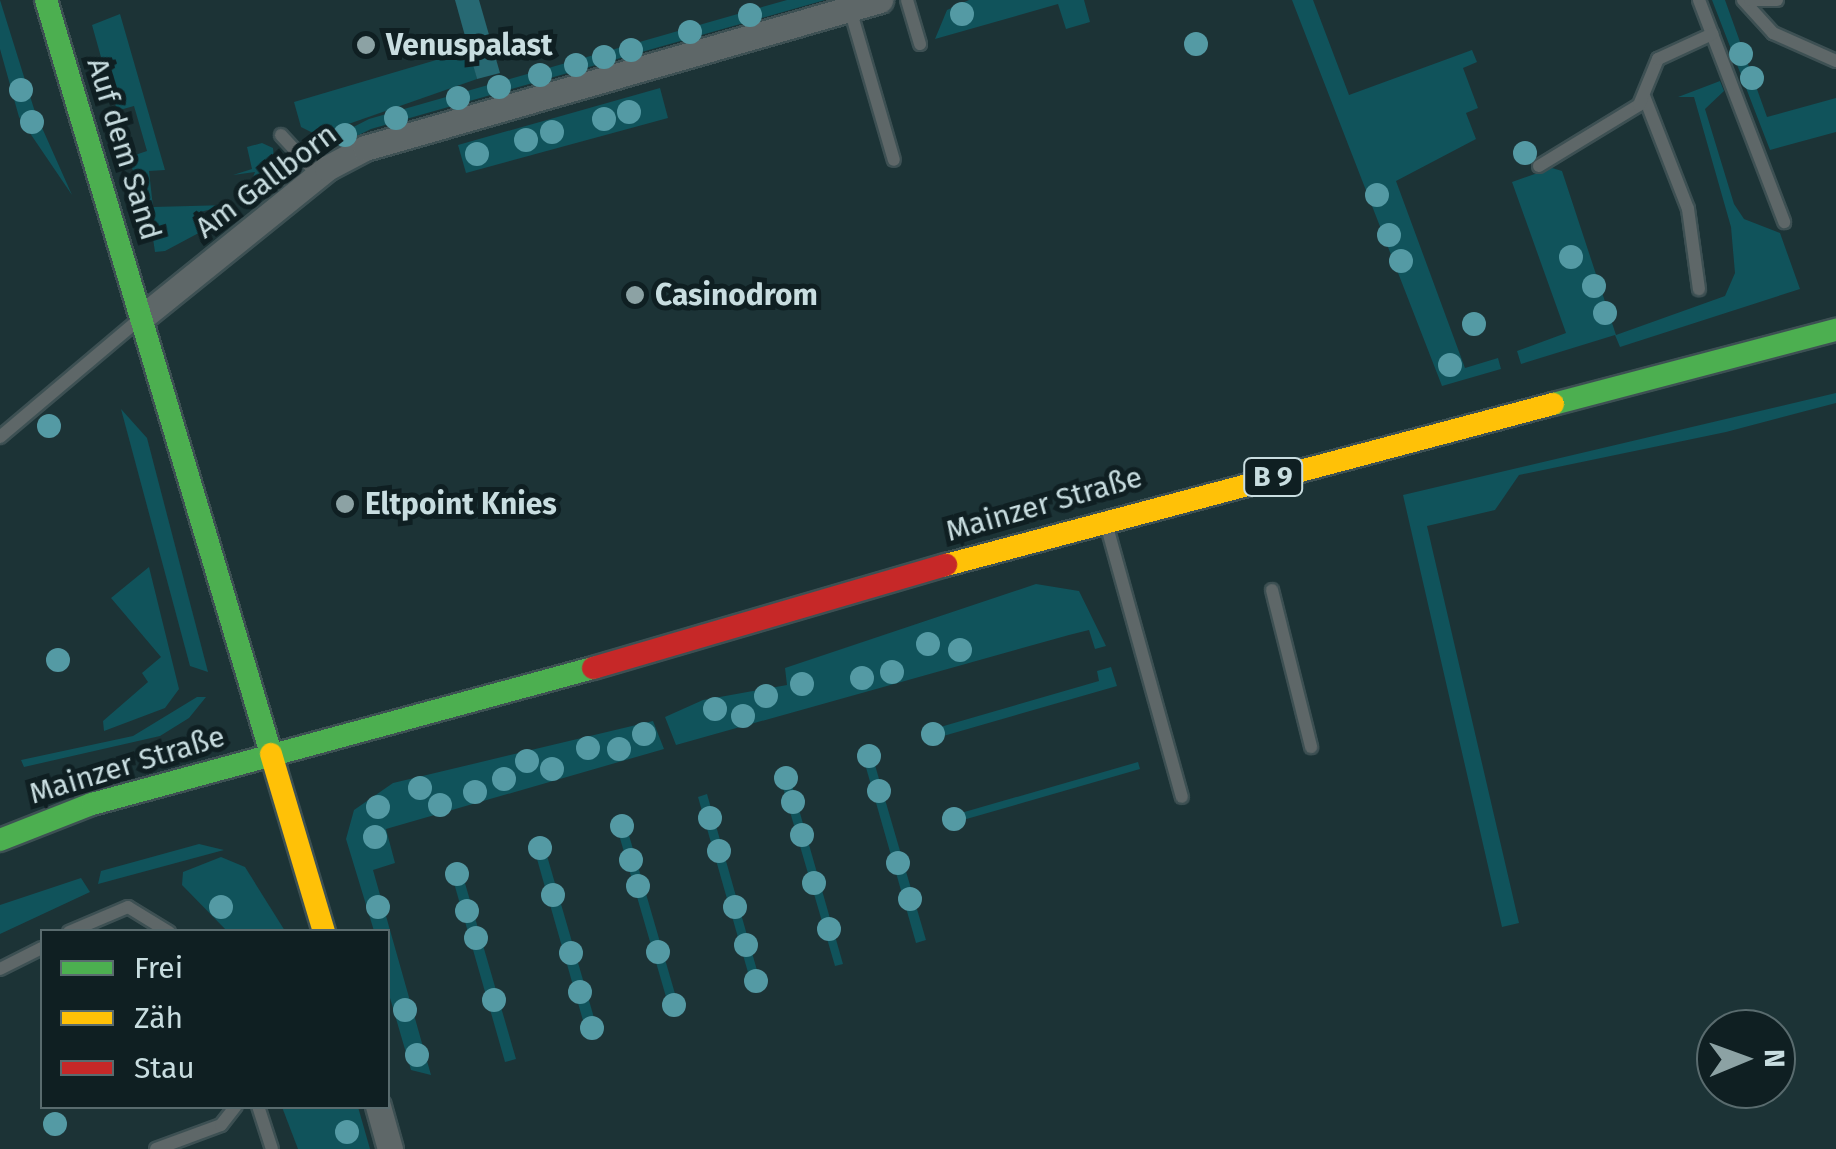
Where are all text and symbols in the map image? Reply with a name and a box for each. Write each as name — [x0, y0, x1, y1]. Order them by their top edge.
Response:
place label: Venuspalast — [386, 27, 553, 63]
marker: Venuspalast — [355, 34, 377, 56]
street label: Auf dem Sand — [79, 53, 169, 245]
street label: Am Gallborn — [188, 116, 344, 246]
place label: Casinodrom — [655, 277, 818, 313]
marker: Casinodrom — [624, 284, 646, 306]
road number: B 9 — [1243, 454, 1303, 500]
street label: Mainzer Straße — [942, 459, 1146, 549]
place label: Eltpoint Knies — [365, 486, 557, 522]
marker: Eltpoint Knies — [334, 493, 356, 515]
street label: Mainzer Straße — [25, 718, 229, 812]
legend — [40, 929, 390, 1109]
text: Frei — [134, 950, 183, 986]
text: Zäh — [134, 1000, 183, 1036]
north arrow — [1696, 1009, 1796, 1109]
text: N — [1758, 1049, 1791, 1068]
text: Stau — [134, 1050, 195, 1086]

